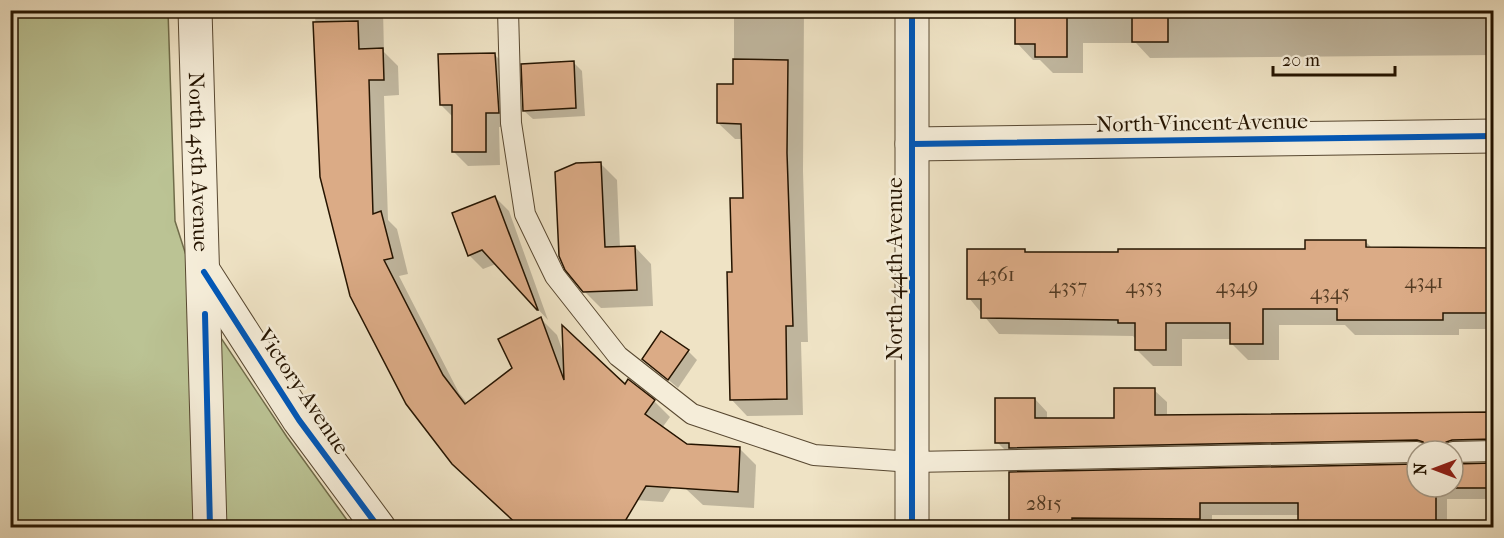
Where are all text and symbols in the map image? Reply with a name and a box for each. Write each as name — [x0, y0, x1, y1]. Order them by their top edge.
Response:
scale bar — [1273, 39, 1394, 77]
text: 20 m — [1282, 50, 1320, 71]
street label: North 45th Avenue — [183, 72, 214, 252]
street label: North Vincent Avenue — [1096, 108, 1308, 138]
street label: North 44th Avenue — [882, 177, 908, 361]
house number: 4361 — [977, 263, 1015, 286]
house number: 4341 — [1405, 270, 1443, 293]
house number: 4357 — [1049, 275, 1087, 298]
house number: 4353 — [1126, 275, 1162, 298]
house number: 4349 — [1216, 275, 1258, 298]
house number: 4345 — [1310, 281, 1350, 304]
street label: Victory Avenue — [251, 323, 355, 459]
north arrow — [1405, 439, 1465, 499]
text: N — [1411, 462, 1430, 475]
house number: 2815 — [1026, 492, 1062, 515]

